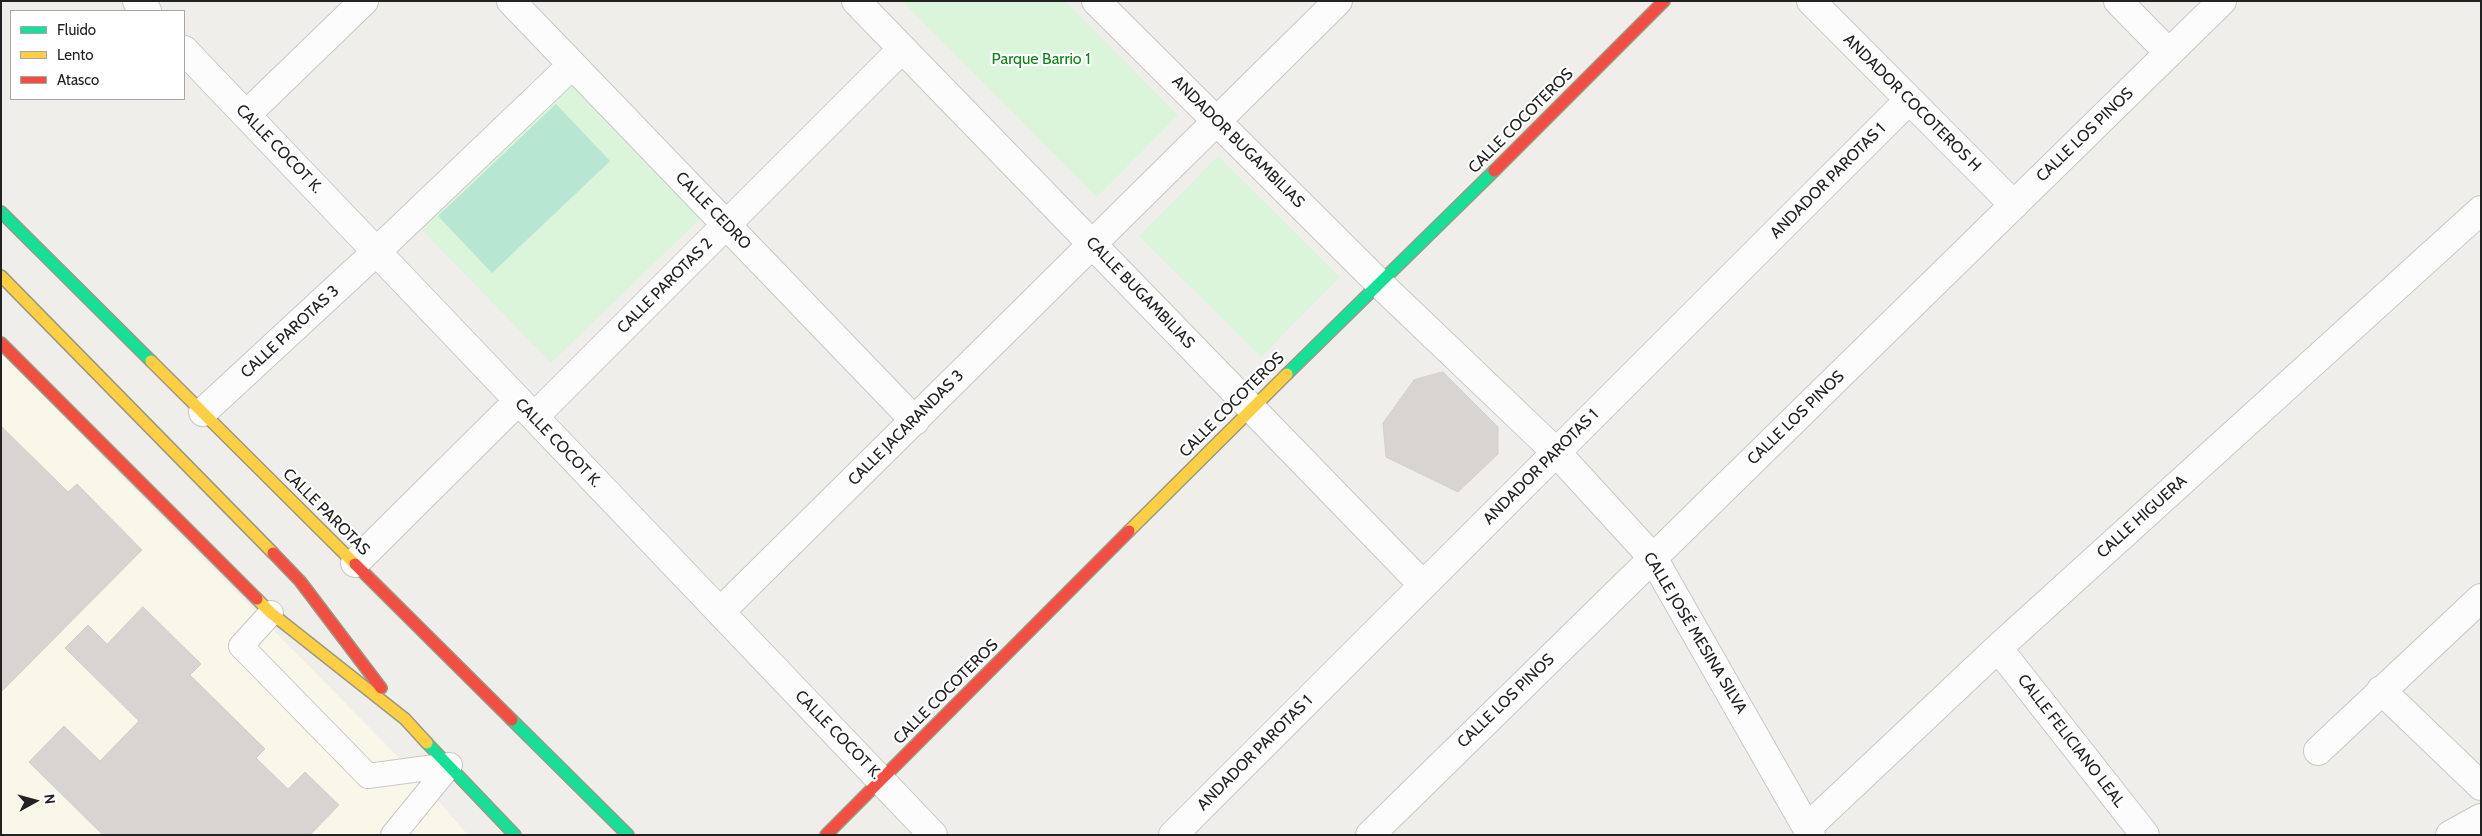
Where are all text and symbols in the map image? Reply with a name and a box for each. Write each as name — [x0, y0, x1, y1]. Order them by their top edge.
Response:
legend — [10, 10, 185, 100]
text: Fluido — [57, 21, 96, 39]
street label: ANDADOR COCOTEROS H — [1839, 30, 1985, 176]
text: Lento — [57, 46, 94, 64]
park label: Parque Barrio 1 — [992, 49, 1090, 69]
street label: CALLE COCOTEROS — [1465, 65, 1577, 177]
text: Atasco — [57, 71, 99, 89]
street label: ANDADOR BUGAMBILIAS — [1168, 72, 1308, 212]
street label: CALLE LOS PINOS — [2033, 84, 2137, 186]
street label: CALLE COCOT K. — [232, 101, 326, 197]
street label: ANDADOR PAROTAS 1 — [1766, 119, 1890, 243]
street label: CALLE CEDRO — [671, 168, 755, 254]
street label: CALLE BUGAMBILIAS — [1082, 233, 1198, 353]
street label: CALLE PAROTAS 2 — [613, 234, 717, 338]
street label: CALLE PAROTAS 3 — [237, 282, 343, 382]
street label: CALLE COCOTEROS — [1176, 349, 1288, 461]
street label: CALLE JACARANDAS 3 — [844, 366, 968, 490]
street label: CALLE LOS PINOS — [1744, 367, 1848, 469]
street label: CALLE COCOT K. — [511, 395, 605, 491]
street label: ANDADOR PAROTAS 1 — [1479, 405, 1603, 529]
street label: CALLE PAROTAS — [279, 465, 373, 559]
street label: CALLE HIGUERA — [2093, 472, 2191, 562]
street label: CALLE JOSÉ MESINA SILVA — [1639, 549, 1751, 717]
street label: CALLE COCOTEROS — [890, 636, 1002, 748]
street label: CALLE LOS PINOS — [1454, 650, 1558, 752]
street label: CALLE FELICIANO LEAL — [2013, 671, 2129, 811]
street label: CALLE COCOT K. — [791, 687, 885, 783]
street label: ANDADOR PAROTAS 1 — [1193, 691, 1317, 815]
north arrow — [10, 776, 60, 826]
text: N — [40, 793, 59, 805]

